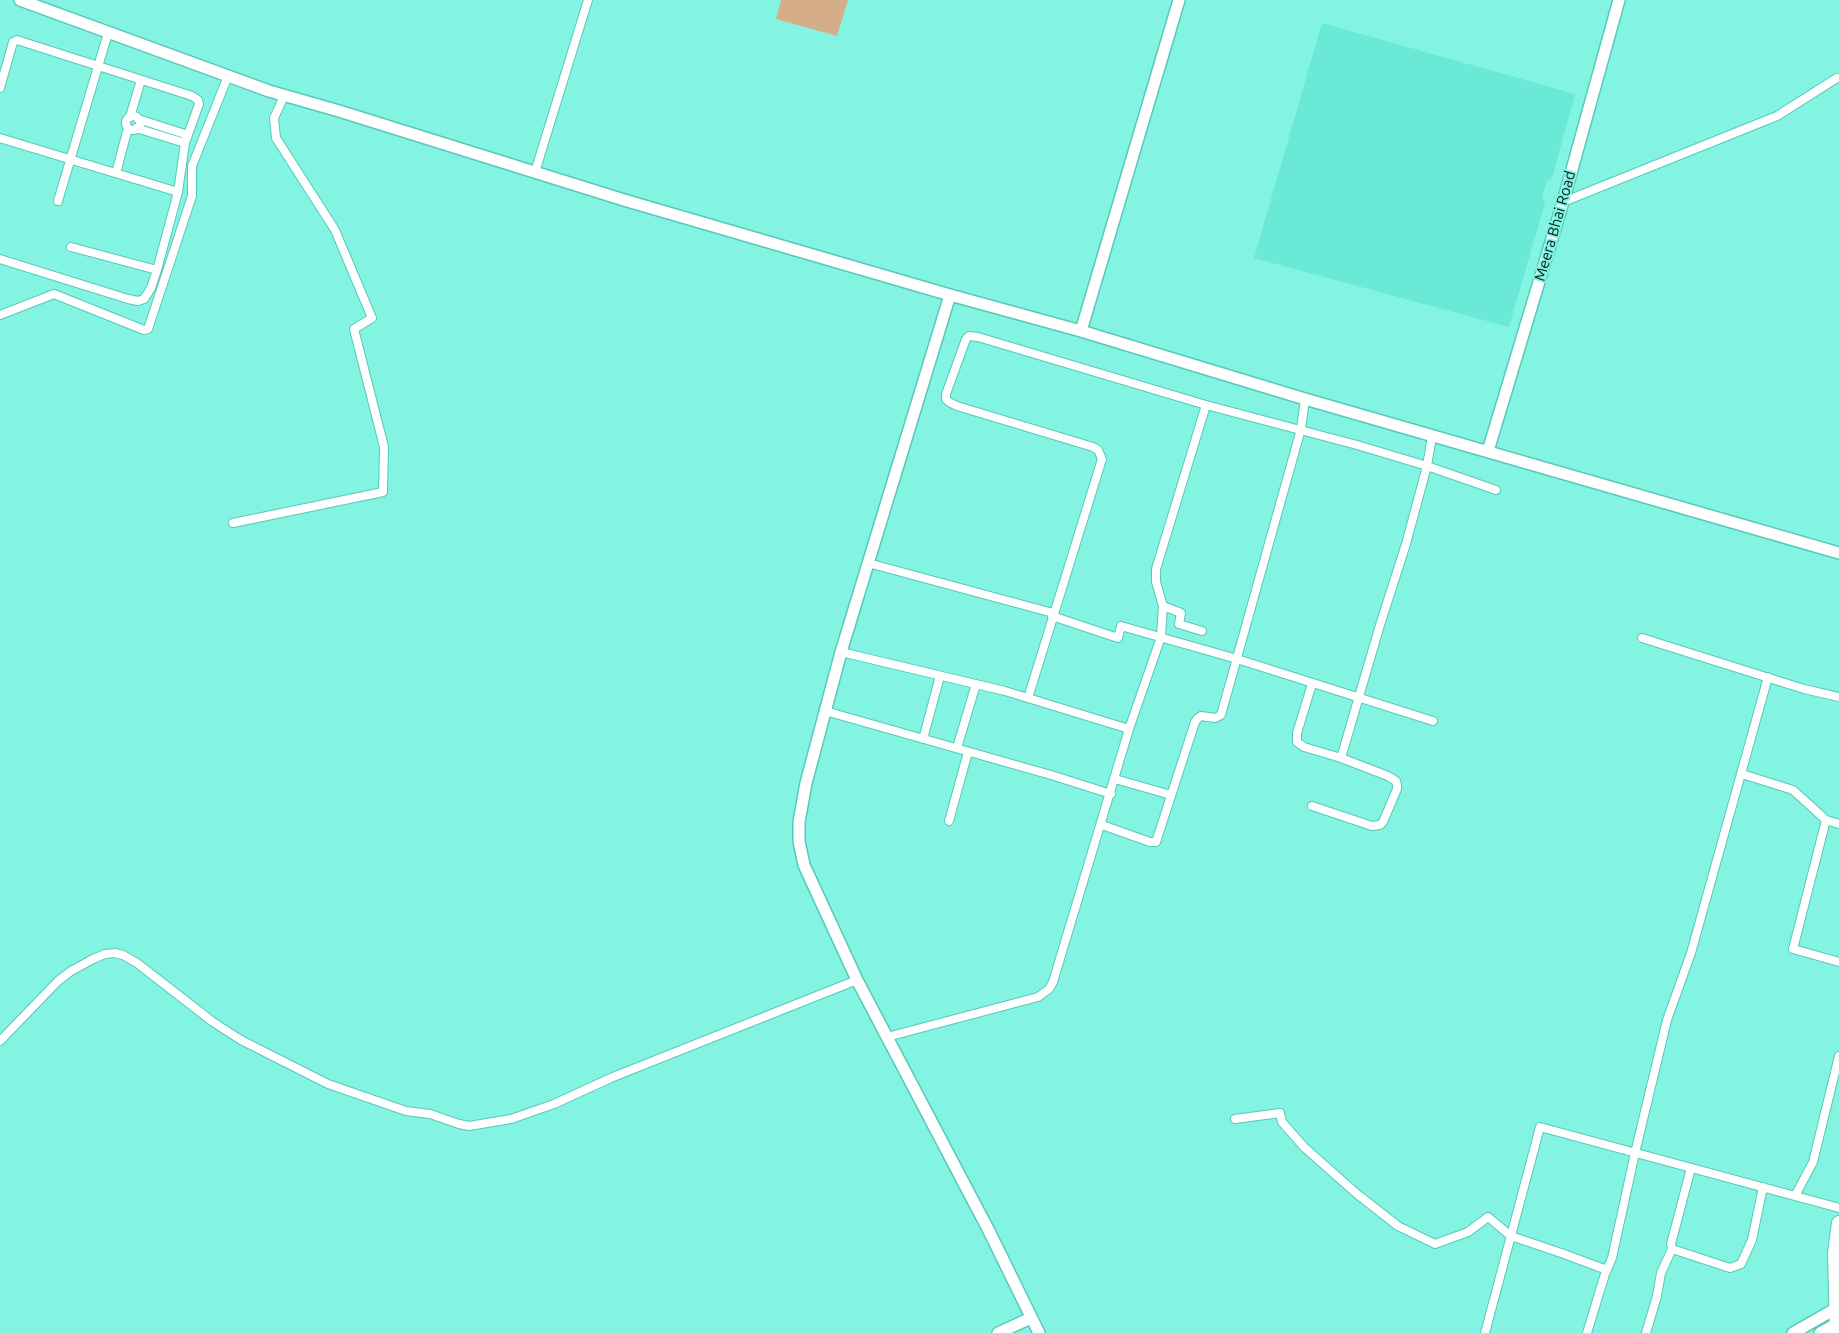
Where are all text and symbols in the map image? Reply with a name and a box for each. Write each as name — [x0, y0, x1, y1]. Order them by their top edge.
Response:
street label: Meera Bhai Road — [1531, 169, 1579, 283]

